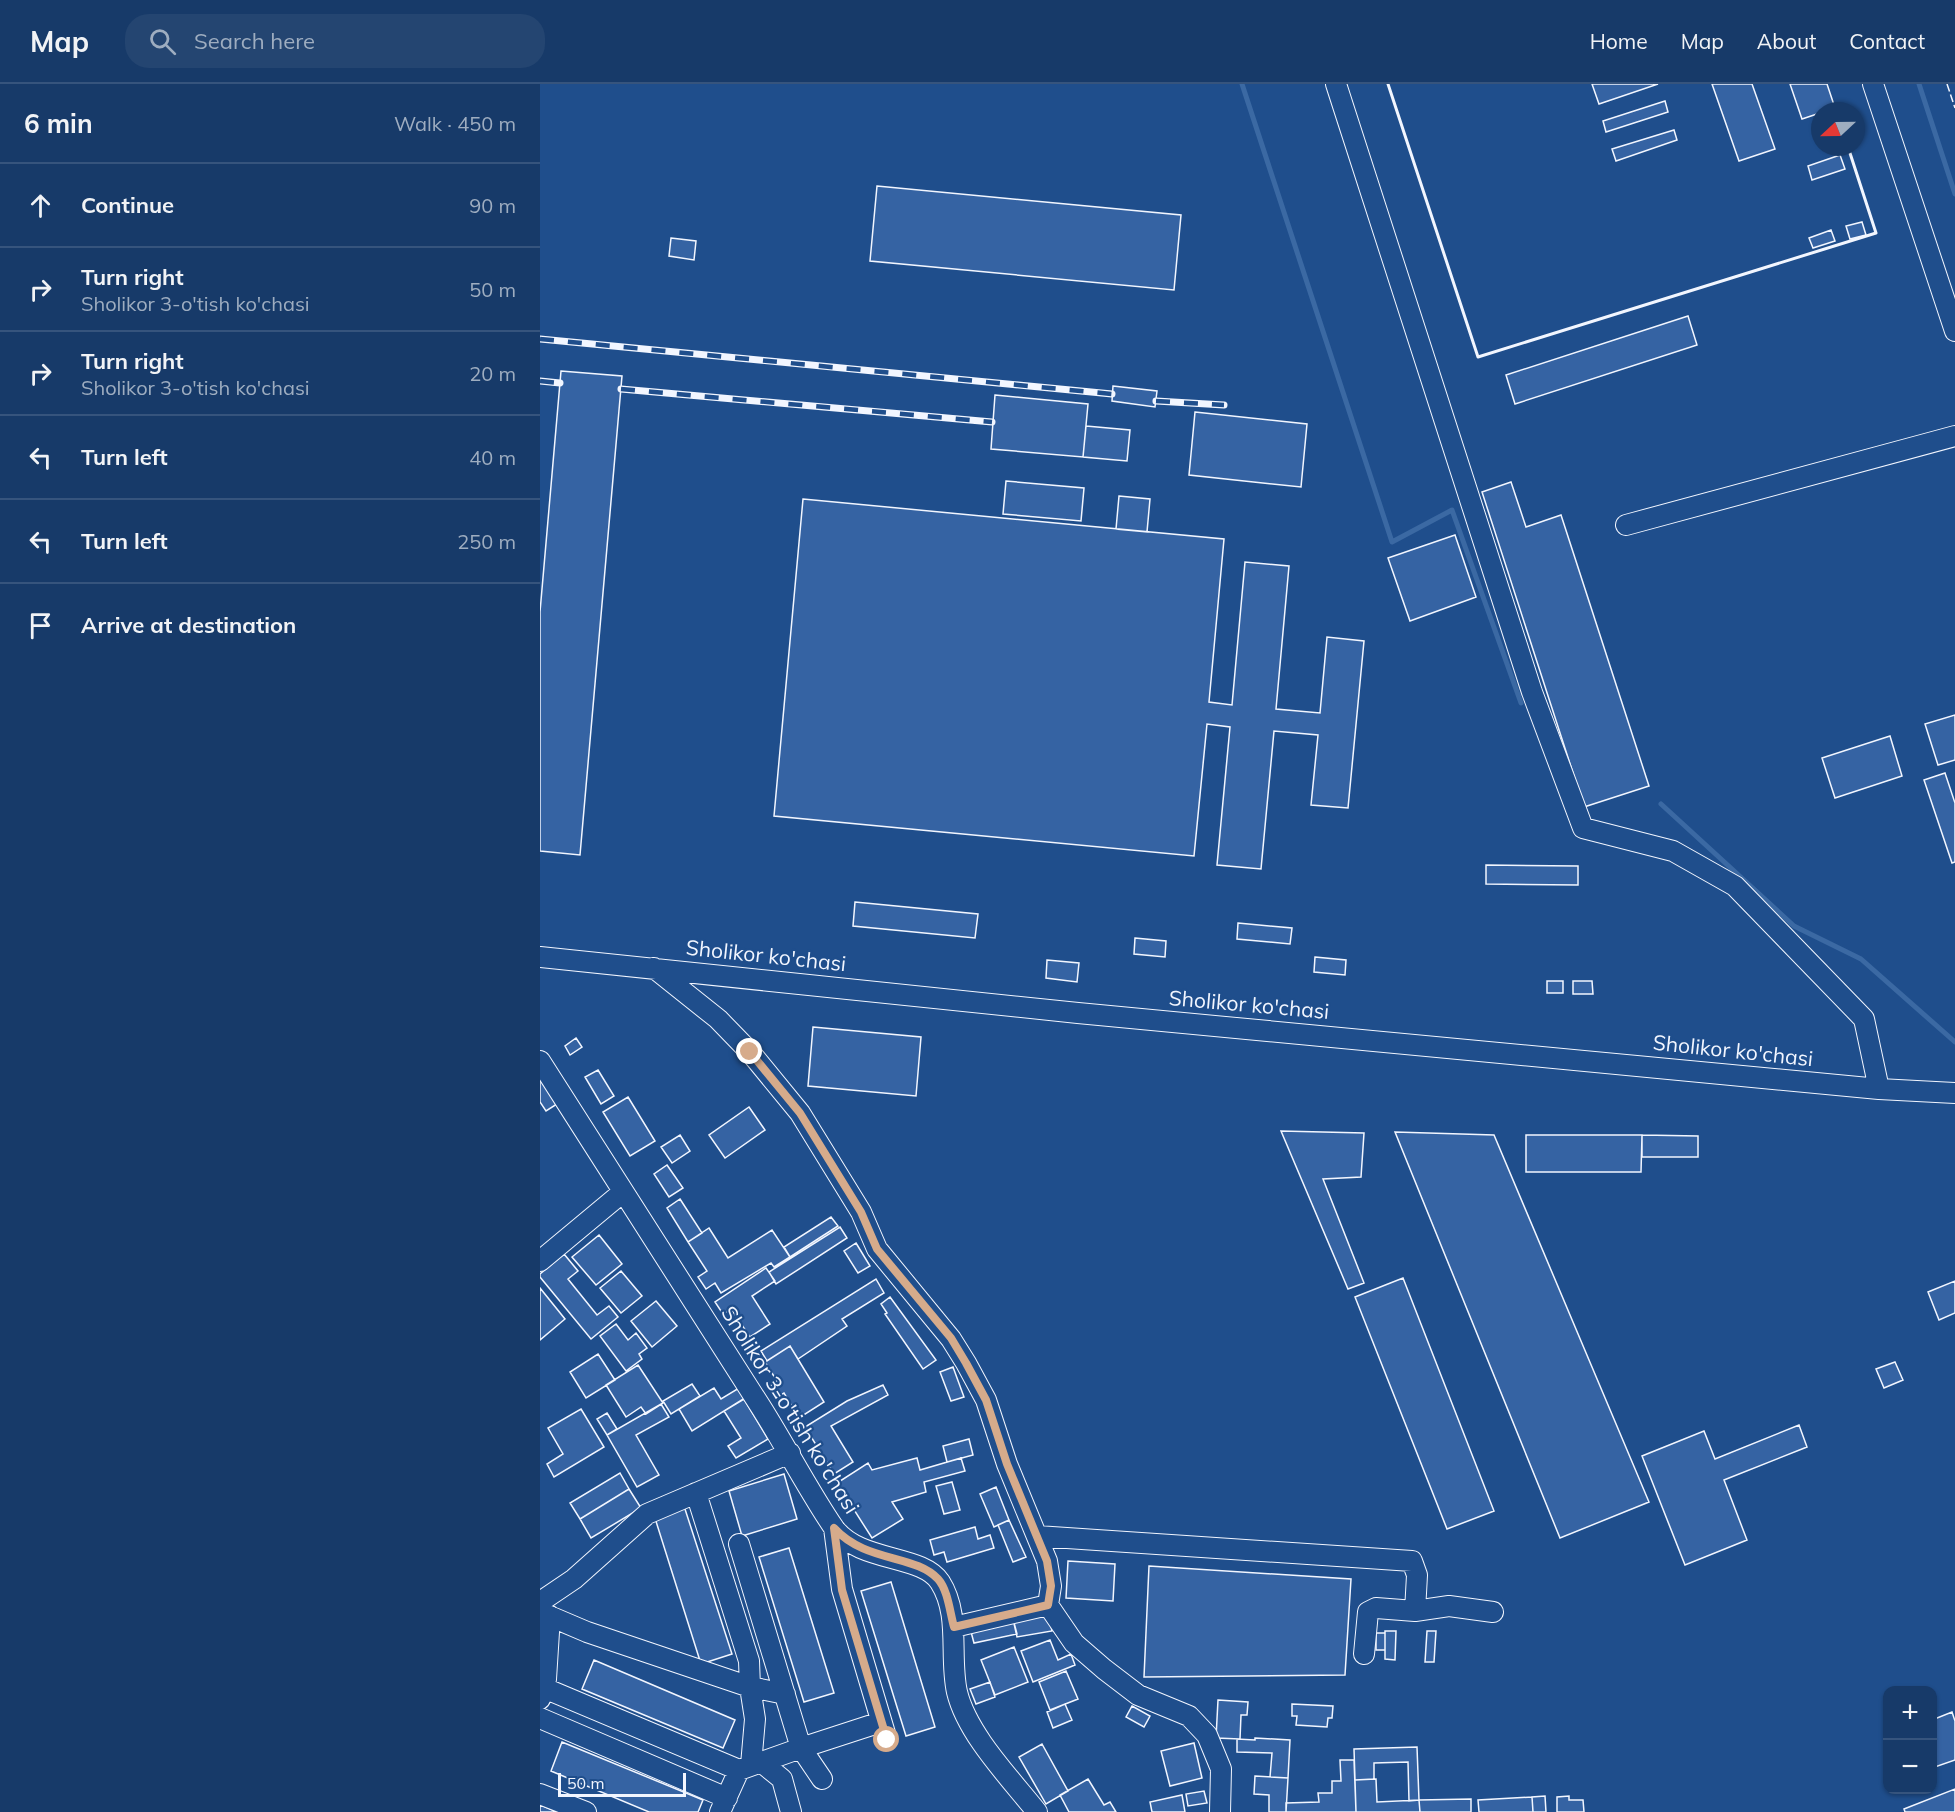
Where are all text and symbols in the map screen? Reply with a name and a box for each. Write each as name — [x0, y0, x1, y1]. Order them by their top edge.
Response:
search box — [125, 14, 545, 68]
text: Map — [30, 24, 89, 59]
icon: search — [146, 25, 179, 58]
text: Search here — [194, 27, 315, 55]
text: Home — [1590, 28, 1648, 54]
text: Map — [1681, 28, 1724, 54]
text: About — [1757, 28, 1816, 54]
text: Contact — [1849, 28, 1925, 54]
north arrow — [1811, 102, 1865, 156]
text: 6 min — [24, 107, 93, 140]
text: Walk · 450 m — [394, 111, 516, 136]
icon: ahead — [24, 189, 57, 222]
text: Continue — [81, 191, 174, 219]
text: 90 m — [469, 193, 516, 218]
text: Turn right — [81, 263, 184, 291]
icon: right — [24, 273, 57, 306]
text: 50 m — [469, 277, 516, 302]
text: Sholikor 3-o'tish ko'chasi — [81, 291, 310, 316]
text: Turn right — [81, 347, 184, 375]
icon: right — [24, 357, 57, 390]
text: 20 m — [469, 361, 516, 386]
text: Sholikor 3-o'tish ko'chasi — [81, 375, 310, 400]
icon: left — [24, 441, 57, 474]
text: Turn left — [81, 443, 168, 471]
text: 40 m — [469, 445, 516, 470]
icon: left — [24, 525, 57, 558]
text: Turn left — [81, 527, 168, 555]
text: 250 m — [457, 529, 516, 554]
icon: arrive — [24, 609, 57, 642]
text: Arrive at destination — [81, 611, 296, 639]
street label: Sholikor ko'chasi — [685, 934, 847, 976]
street label: Sholikor ko'chasi — [1168, 984, 1330, 1024]
street label: Sholikor ko'chasi — [1652, 1029, 1814, 1071]
route end — [736, 1038, 762, 1064]
street label: Sholikor 3-o'tish ko'chasi — [716, 1301, 865, 1518]
map controls — [1883, 1686, 1937, 1794]
button: + — [1883, 1686, 1937, 1740]
route start — [873, 1726, 899, 1752]
button: − — [1883, 1740, 1937, 1794]
scale bar — [558, 1770, 686, 1798]
text: 50 m — [567, 1773, 604, 1793]

